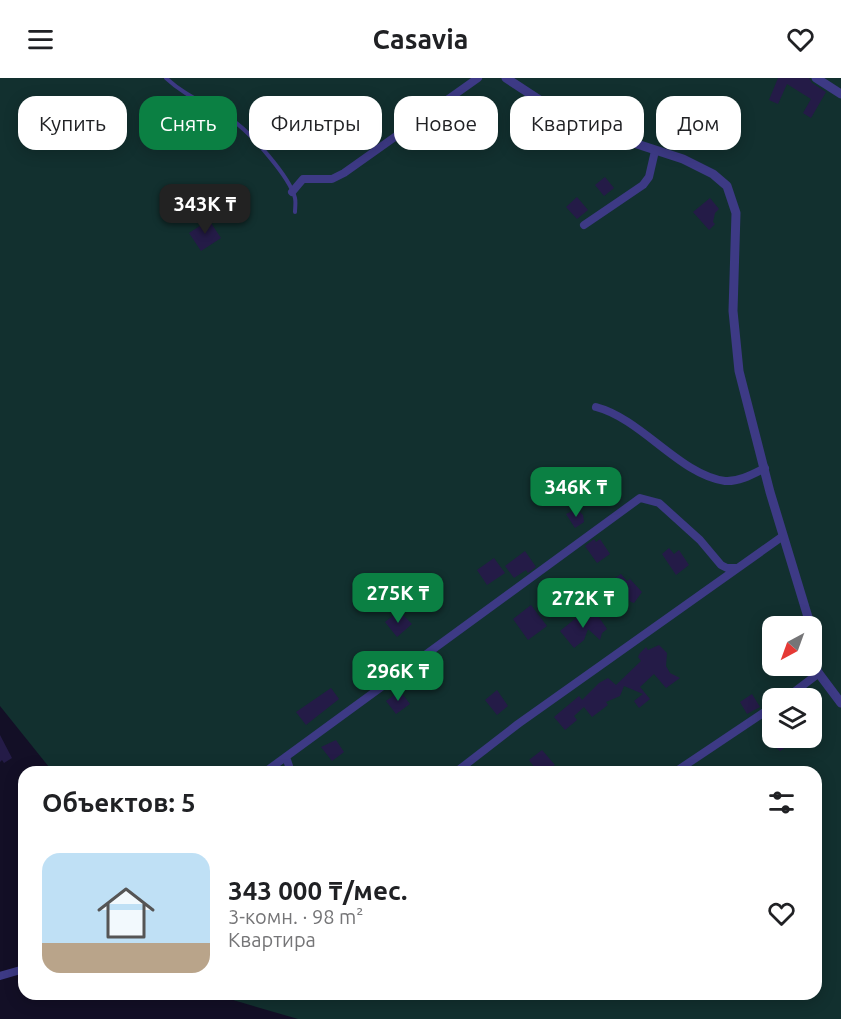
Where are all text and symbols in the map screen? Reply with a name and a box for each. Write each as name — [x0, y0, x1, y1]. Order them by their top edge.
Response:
icon: menu — [24, 23, 57, 56]
icon: heart — [784, 23, 817, 56]
text: Casavia — [373, 24, 468, 54]
chip: Купить — [18, 96, 127, 150]
chip: Снять — [139, 96, 237, 150]
chip: Фильтры — [249, 96, 382, 150]
chip: Новое — [394, 96, 498, 150]
chip: Квартира — [510, 96, 644, 150]
chip: Дом — [656, 96, 741, 150]
pin: 343K ₸ — [156, 184, 254, 235]
text: 343K ₸ — [173, 192, 237, 215]
pin: 346K ₸ — [527, 467, 625, 518]
text: 346K ₸ — [544, 475, 608, 498]
pin: 275K ₸ — [349, 573, 447, 624]
pin: 272K ₸ — [534, 578, 632, 629]
text: 275K ₸ — [366, 581, 430, 604]
text: 272K ₸ — [551, 586, 615, 609]
north arrow — [762, 616, 822, 676]
map controls — [762, 616, 822, 748]
pin: 296K ₸ — [349, 651, 447, 702]
text: 296K ₸ — [366, 659, 430, 682]
button: layers — [762, 688, 822, 748]
icon: filters — [765, 786, 798, 819]
text: Объектов: 5 — [42, 788, 196, 817]
text: 343 000 ₸/мес. — [228, 876, 407, 905]
icon: home — [90, 877, 162, 949]
icon: heart — [765, 897, 798, 930]
text: 3-комн. · 98 m² — [228, 905, 363, 928]
text: Квартира — [228, 928, 316, 951]

